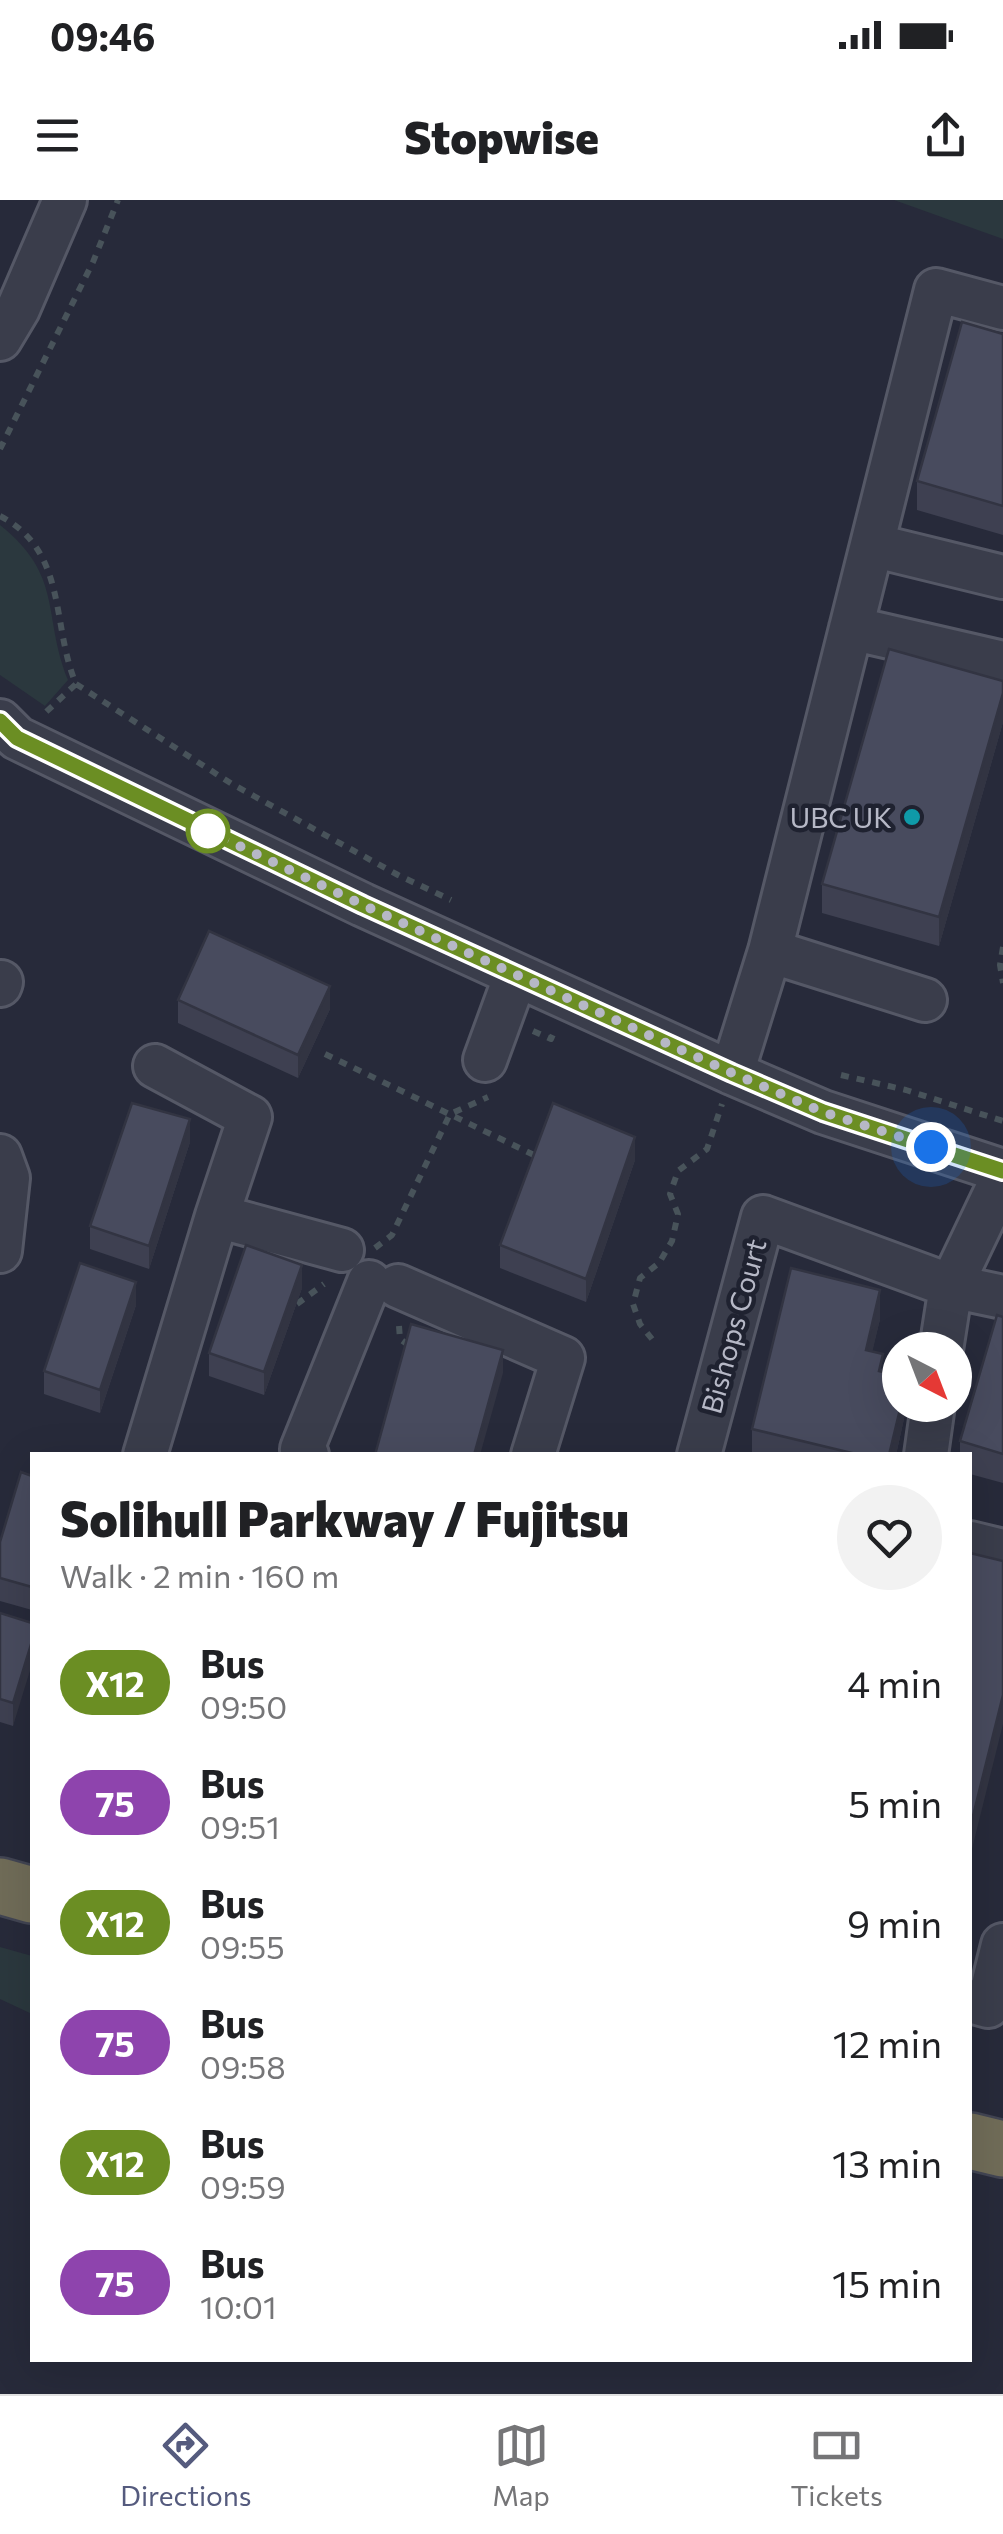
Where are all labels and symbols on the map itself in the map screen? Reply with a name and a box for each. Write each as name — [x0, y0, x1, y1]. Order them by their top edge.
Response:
place label: UBC UK — [790, 800, 892, 834]
marker: UBC UK — [901, 806, 923, 828]
unlabelled marker — [187, 810, 229, 852]
your location — [906, 1122, 956, 1172]
street label: Bishops Court — [693, 1235, 773, 1417]
north arrow — [882, 1332, 972, 1422]

